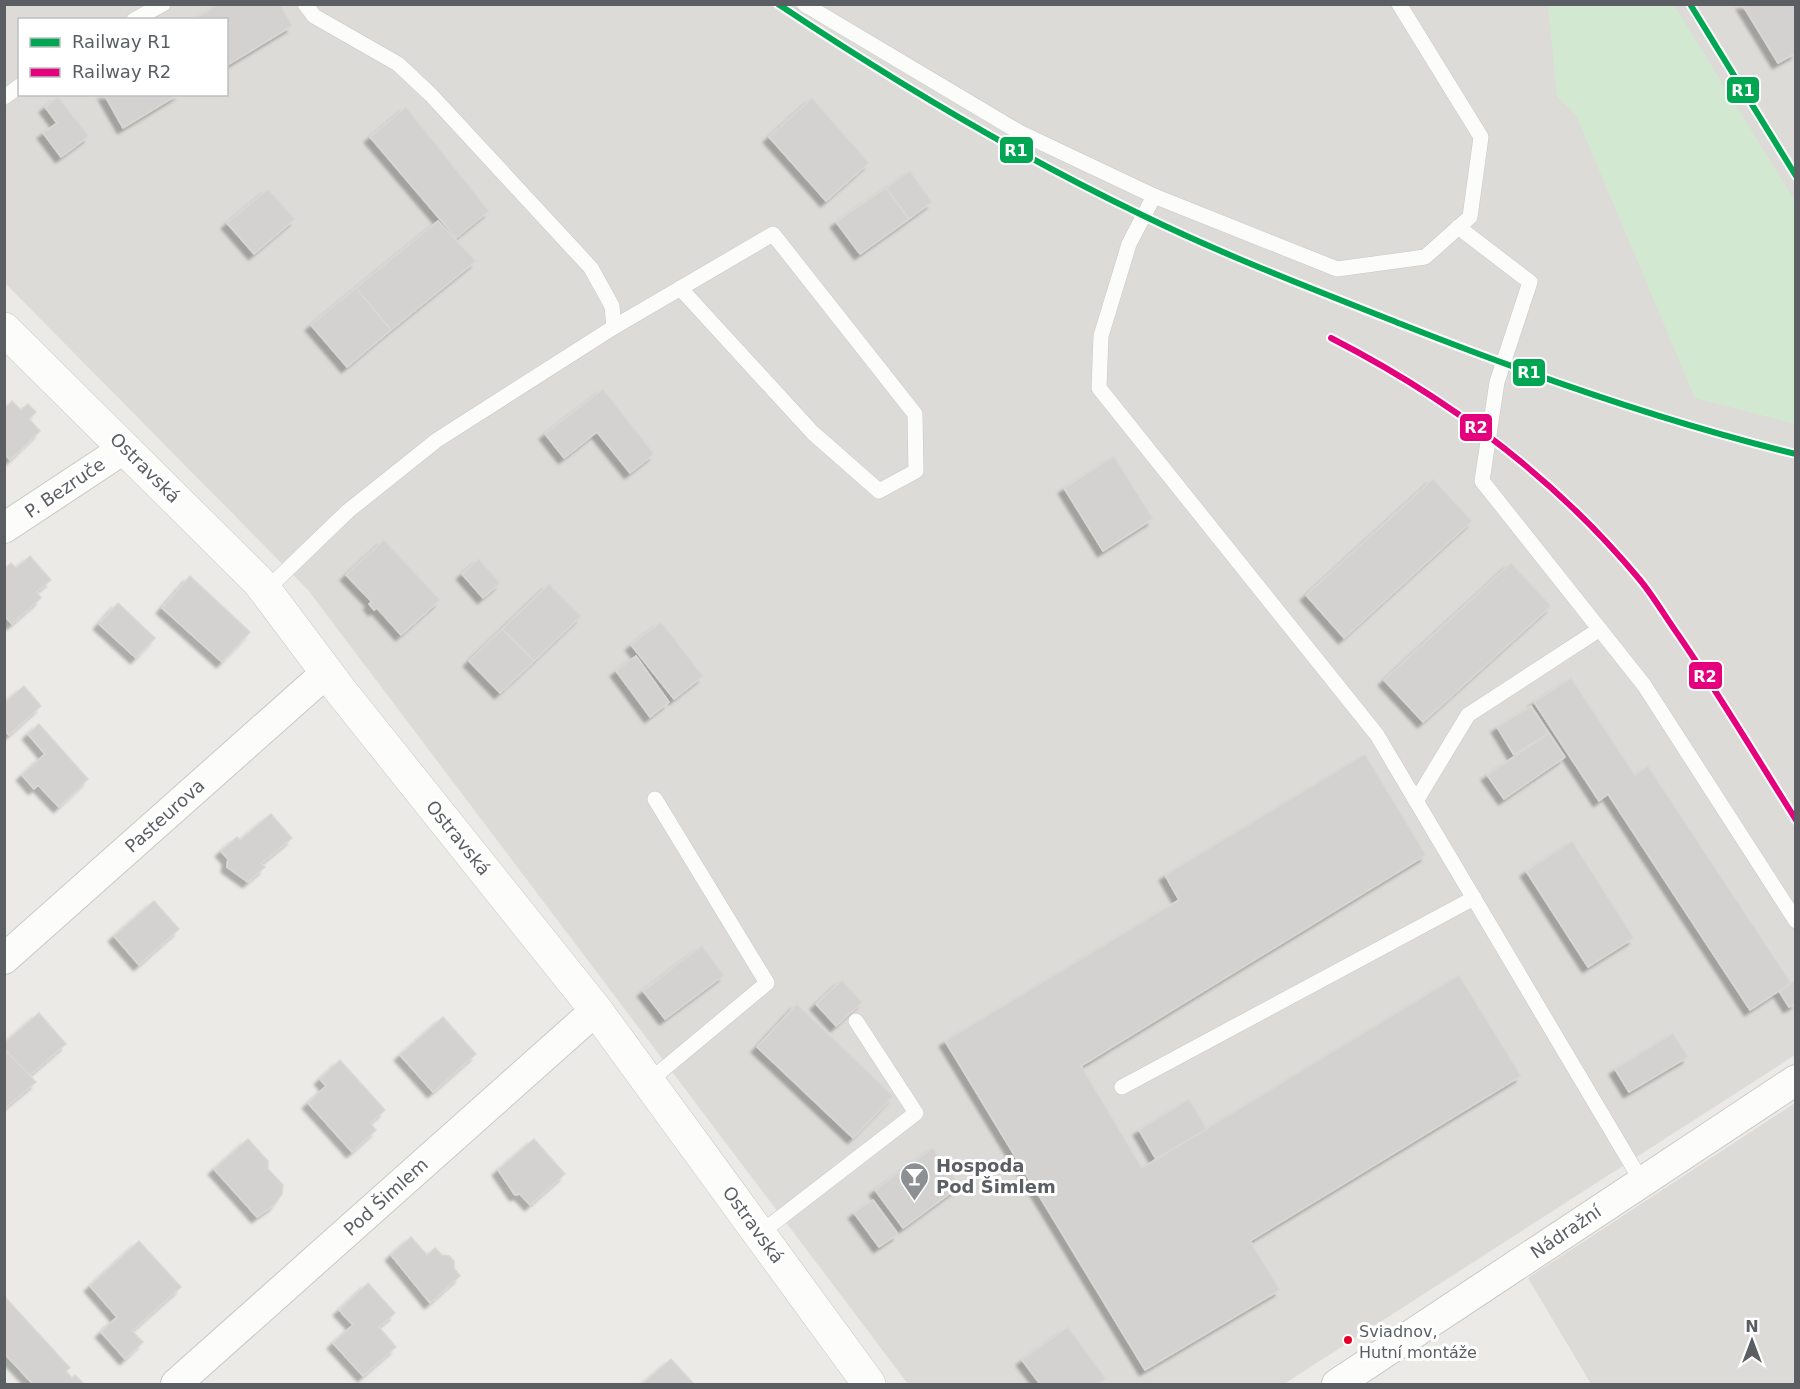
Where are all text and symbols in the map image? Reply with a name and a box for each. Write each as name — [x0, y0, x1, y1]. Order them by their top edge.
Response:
legend — [18, 18, 228, 96]
text: Railway R1 — [72, 31, 171, 52]
text: Railway R2 — [72, 61, 171, 82]
line badge: R1 — [1726, 76, 1760, 104]
text: R1 — [1731, 81, 1755, 100]
line badge: R1 — [999, 136, 1034, 164]
text: R1 — [1004, 141, 1028, 160]
line badge: R1 — [1512, 358, 1546, 387]
text: R1 — [1517, 363, 1541, 382]
line badge: R2 — [1459, 413, 1493, 442]
text: R2 — [1464, 418, 1488, 437]
street label: Ostravská — [106, 428, 185, 507]
street label: P. Bezruče — [21, 453, 109, 522]
line badge: R2 — [1688, 661, 1723, 690]
text: R2 — [1693, 667, 1717, 686]
street label: Pasteurova — [121, 774, 209, 857]
street label: Ostravská — [422, 796, 495, 879]
street label: Pod Šimlem — [339, 1153, 432, 1240]
place label: Hospoda Pod Šimlem — [936, 1155, 1056, 1197]
bar icon: Hospoda Pod Šimlem — [899, 1160, 931, 1202]
street label: Ostravská — [718, 1182, 788, 1267]
street label: Nádražní — [1527, 1200, 1606, 1263]
north arrow — [1722, 1311, 1782, 1371]
text: N — [1745, 1317, 1759, 1336]
place label: Sviadnov, Hutní montáže — [1359, 1322, 1477, 1362]
marker: Sviadnov, Hutní montáže — [1342, 1334, 1354, 1346]

